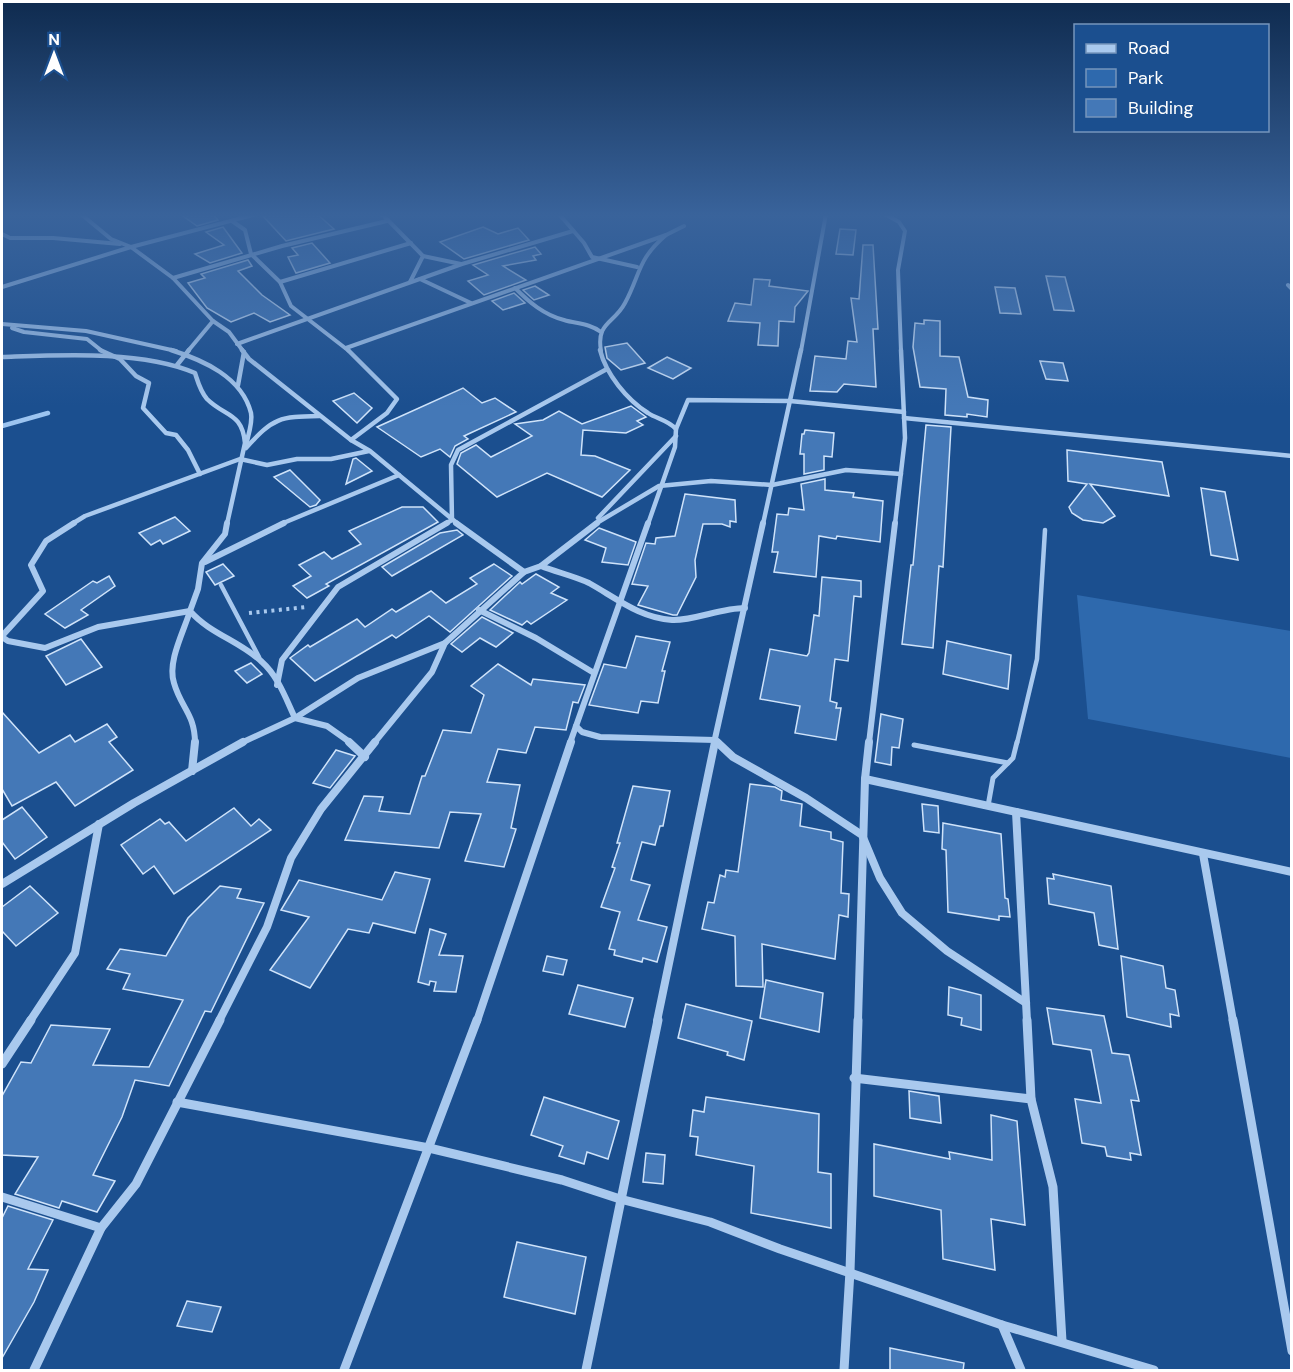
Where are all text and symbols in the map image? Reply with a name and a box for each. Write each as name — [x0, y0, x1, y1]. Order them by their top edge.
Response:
north arrow — [24, 24, 84, 84]
legend — [1074, 24, 1269, 132]
text: N — [48, 29, 60, 50]
text: Road — [1128, 36, 1170, 60]
text: Park — [1128, 66, 1164, 90]
text: Building — [1128, 96, 1193, 120]

